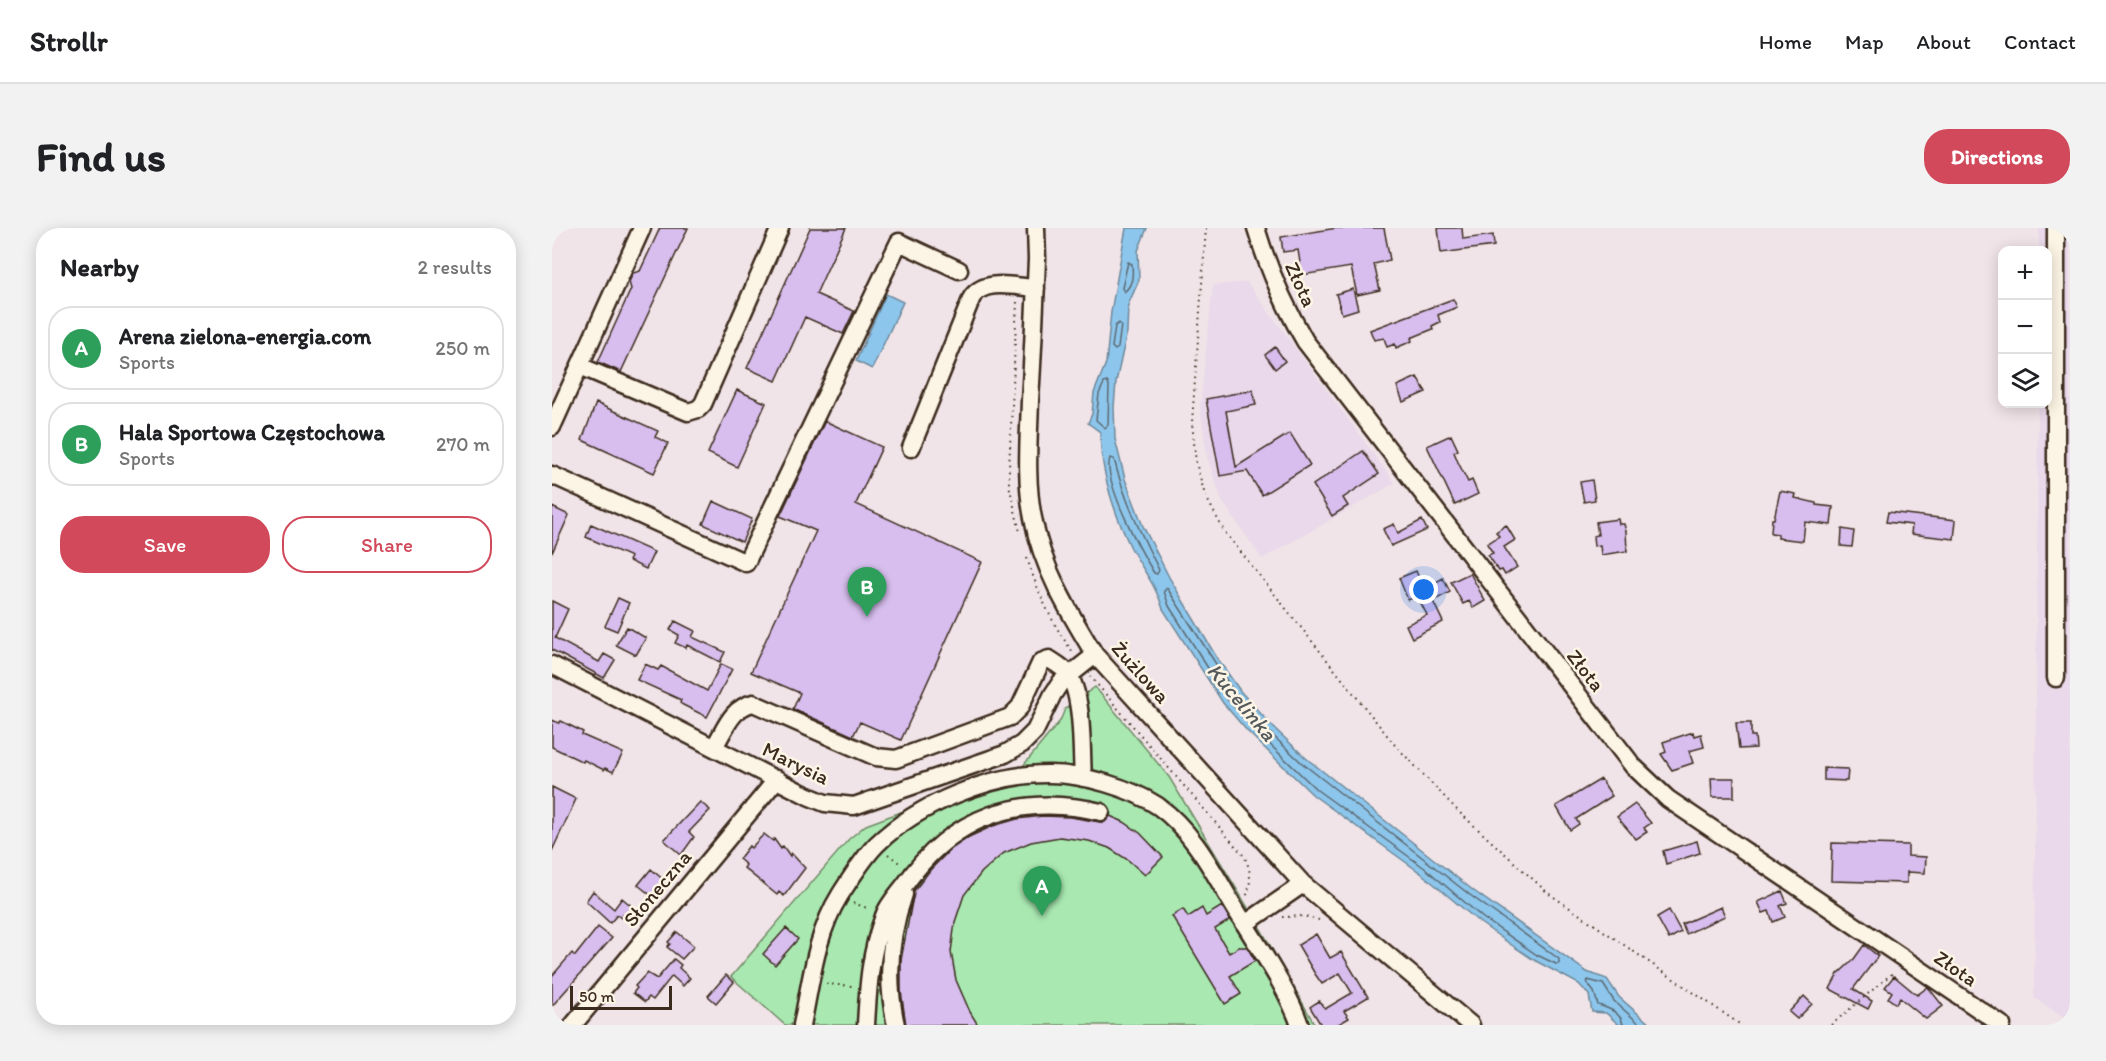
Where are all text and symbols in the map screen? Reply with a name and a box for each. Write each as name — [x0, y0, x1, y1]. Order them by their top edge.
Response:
text: Strollr — [30, 24, 108, 58]
text: Home — [1759, 29, 1812, 54]
text: Map — [1845, 29, 1884, 54]
text: About — [1917, 29, 1971, 54]
text: Contact — [2004, 29, 2076, 54]
button: Directions — [1924, 129, 2070, 184]
text: Find us — [36, 131, 166, 182]
map controls — [1998, 246, 2052, 408]
button: + — [1998, 246, 2052, 300]
text: Nearby — [60, 251, 139, 283]
text: 2 results — [418, 255, 492, 279]
street label: Złota — [1280, 257, 1322, 311]
button: − — [1998, 300, 2052, 354]
text: Arena zielona-energia.com — [119, 323, 371, 350]
text: A — [75, 336, 88, 360]
text: 250 m — [435, 336, 490, 360]
text: Sports — [119, 350, 175, 374]
button: layers — [1998, 354, 2052, 408]
text: Hala Sportowa Częstochowa — [119, 419, 385, 446]
text: B — [75, 432, 88, 456]
text: 270 m — [436, 432, 490, 456]
text: Sports — [119, 446, 175, 470]
button: Save — [60, 516, 270, 573]
button: Share — [282, 516, 492, 573]
pin: B — [848, 568, 886, 617]
your location — [1409, 575, 1438, 604]
street label: Żużlowa — [1107, 636, 1175, 708]
street label: Złota — [1562, 644, 1610, 696]
water label: Kucelinka — [1202, 657, 1283, 747]
street label: Marysia — [758, 736, 834, 790]
street label: Słoneczna — [618, 844, 696, 931]
pin: A — [1022, 866, 1062, 916]
street label: Złota — [1930, 945, 1982, 991]
scale bar — [570, 983, 672, 1010]
text: 50 m — [579, 987, 614, 1006]

